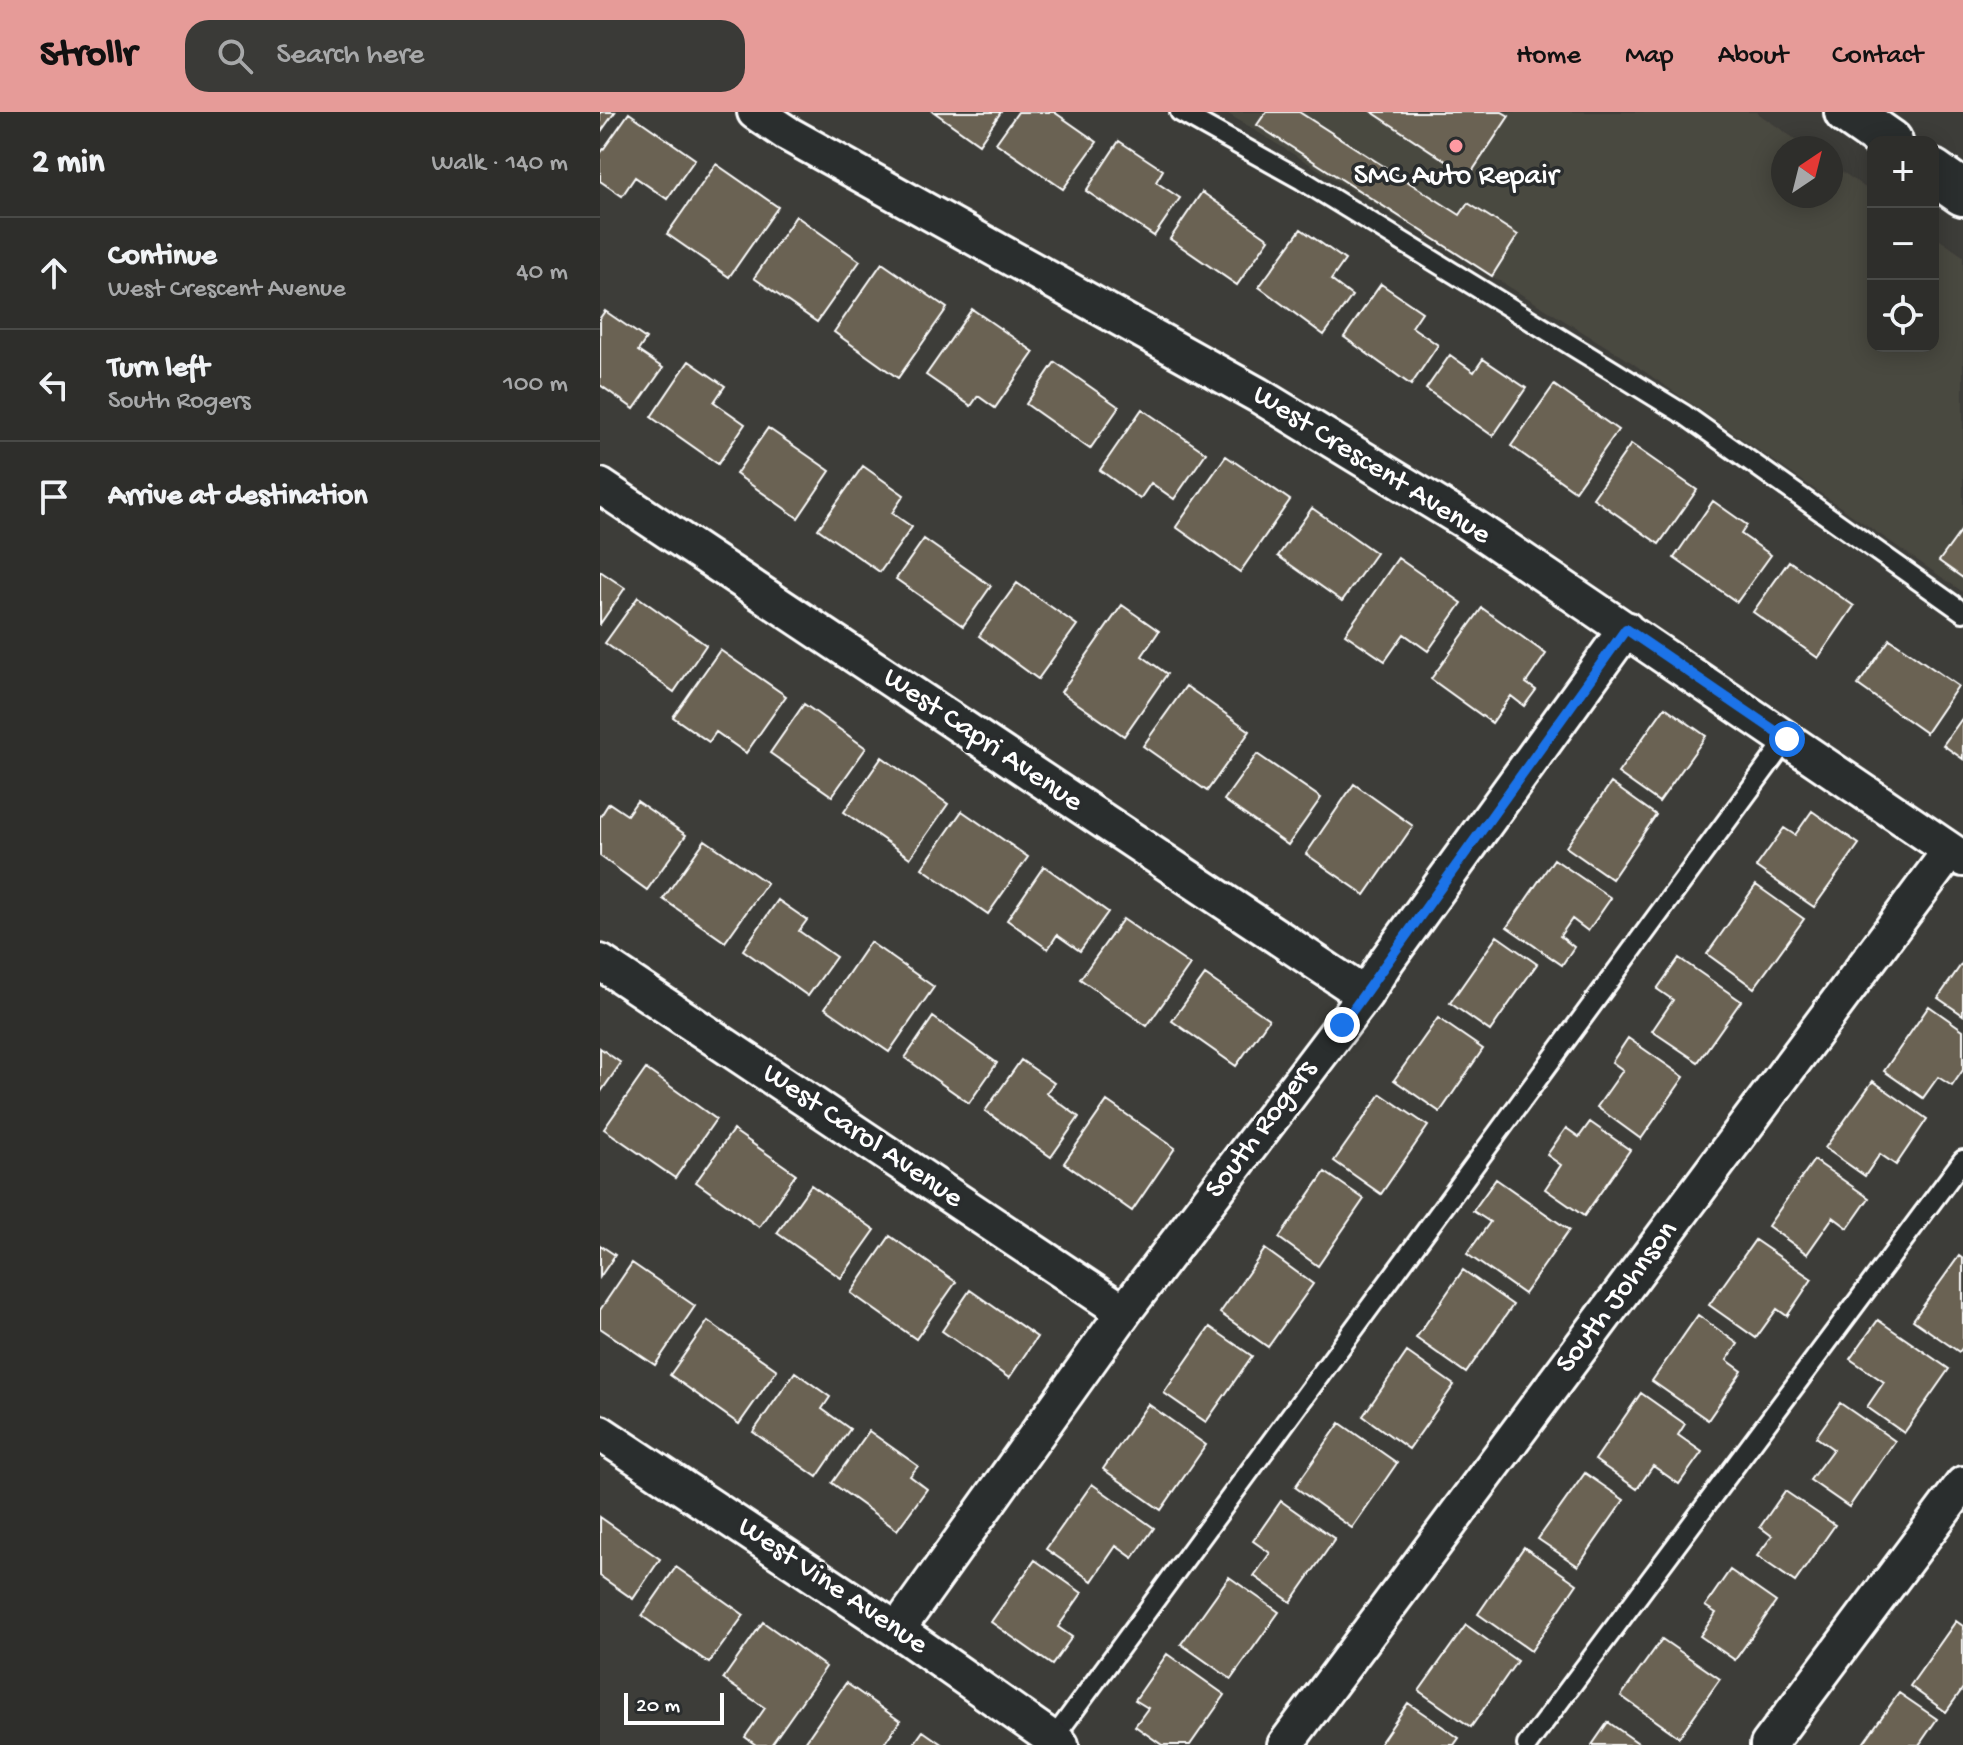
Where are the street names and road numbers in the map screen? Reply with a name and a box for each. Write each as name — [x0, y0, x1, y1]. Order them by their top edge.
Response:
street label: West Crescent Avenue — [1245, 378, 1497, 554]
street label: West Capri Avenue — [875, 661, 1089, 821]
street label: South Rogers — [1199, 1053, 1326, 1206]
street label: West Carol Avenue — [755, 1057, 969, 1217]
street label: South Johnson — [1549, 1215, 1687, 1381]
street label: West Vine Avenue — [730, 1511, 934, 1664]

